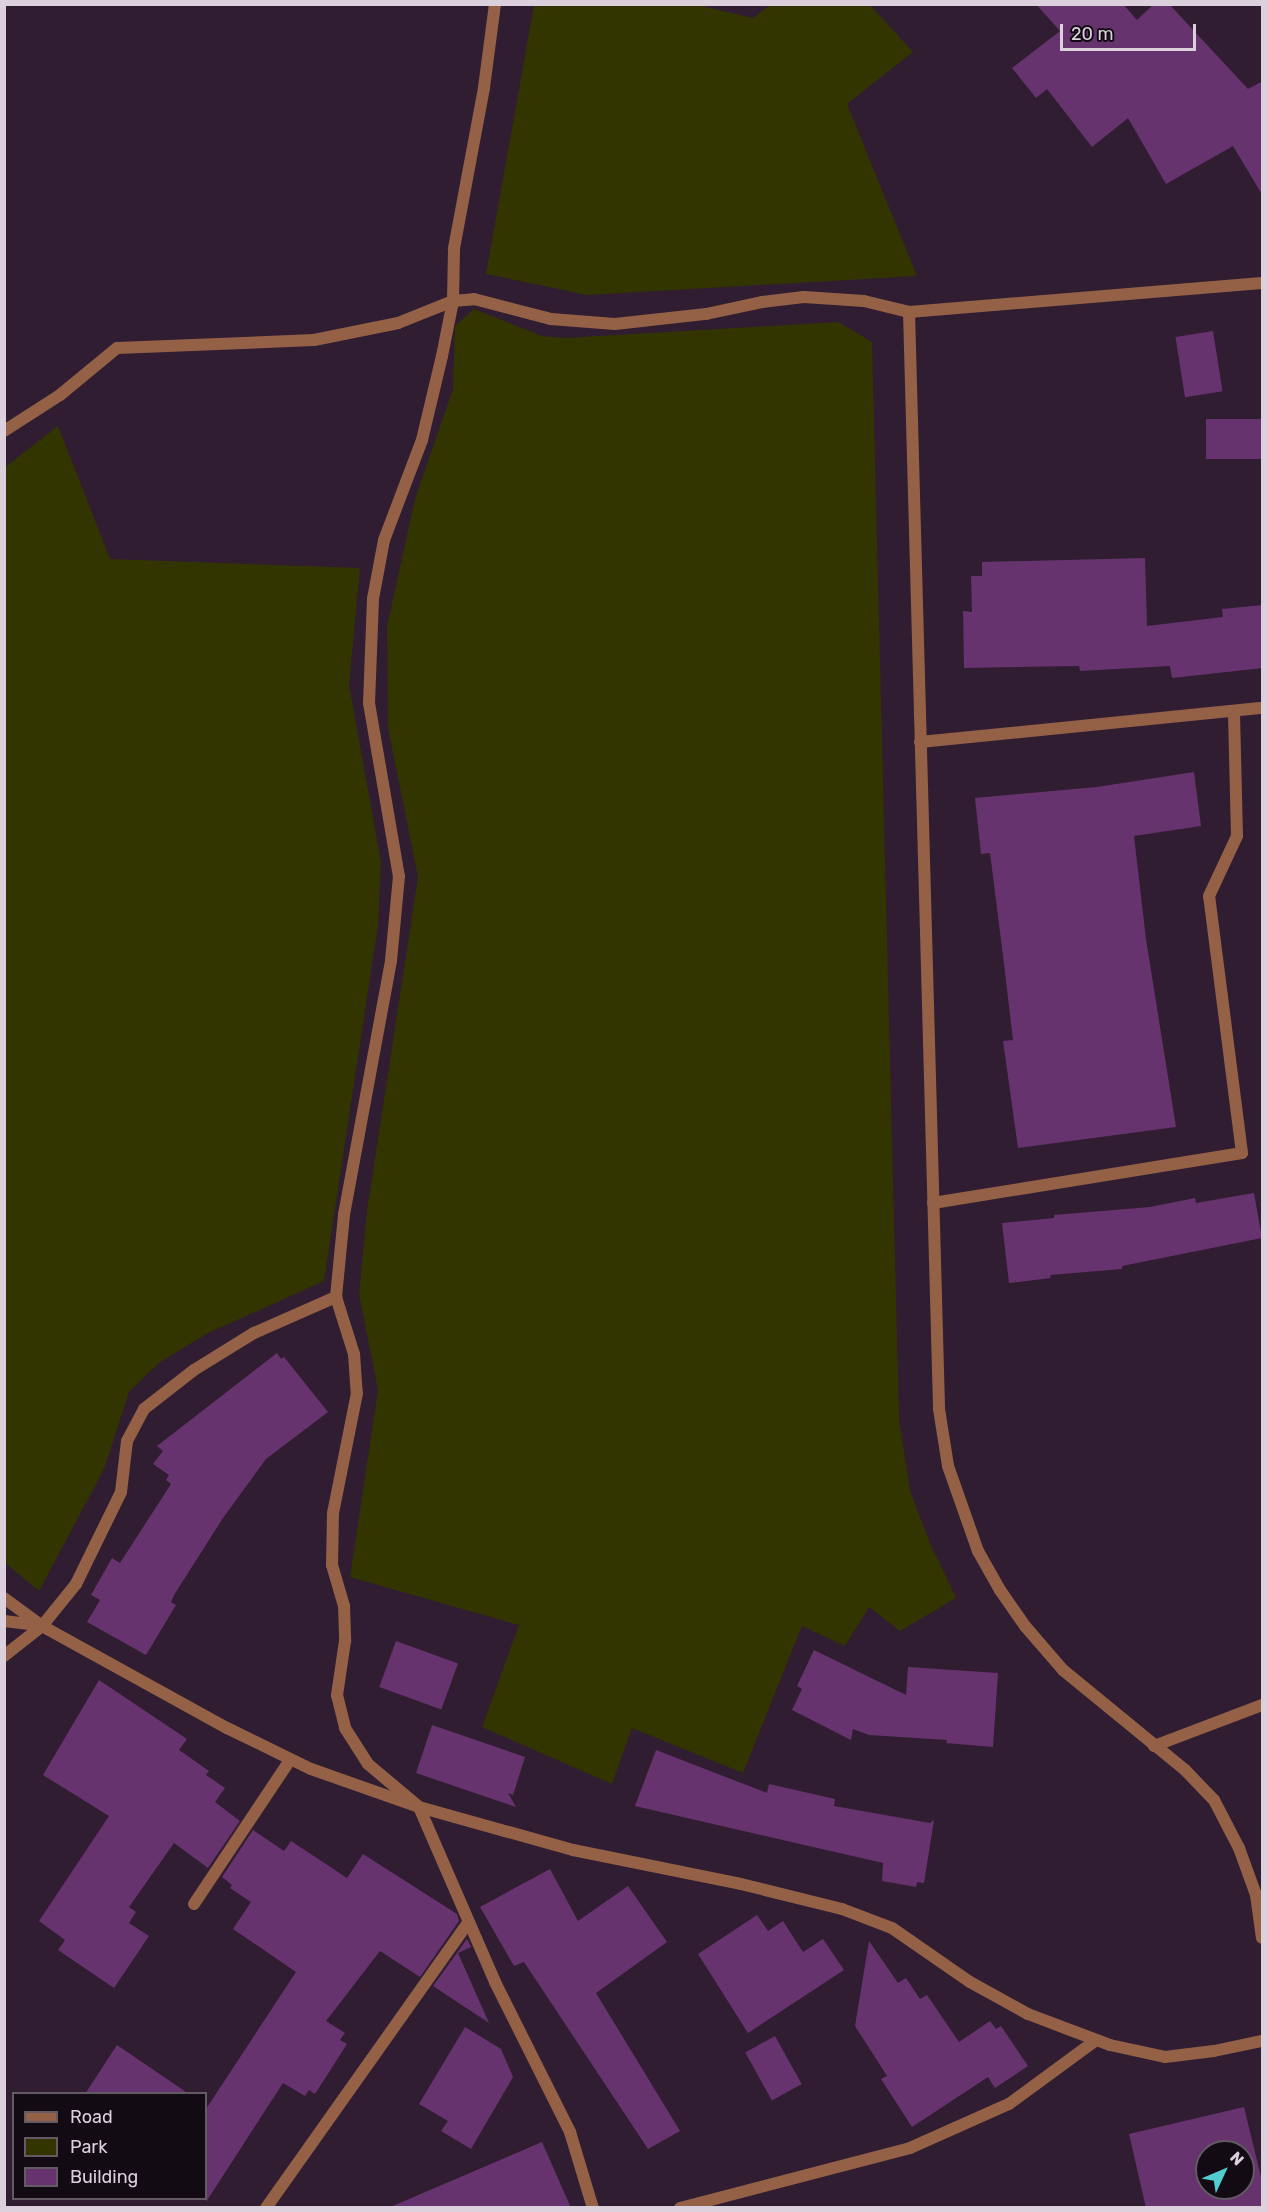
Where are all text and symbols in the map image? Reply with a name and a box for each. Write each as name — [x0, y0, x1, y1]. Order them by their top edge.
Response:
scale bar — [1063, 12, 1200, 50]
text: 20 m — [1071, 23, 1113, 45]
legend — [12, 2092, 207, 2200]
text: Road — [70, 2106, 113, 2128]
text: Park — [70, 2136, 107, 2158]
north arrow — [1195, 2140, 1255, 2200]
text: N — [1226, 2148, 1248, 2169]
text: Building — [70, 2166, 138, 2188]

